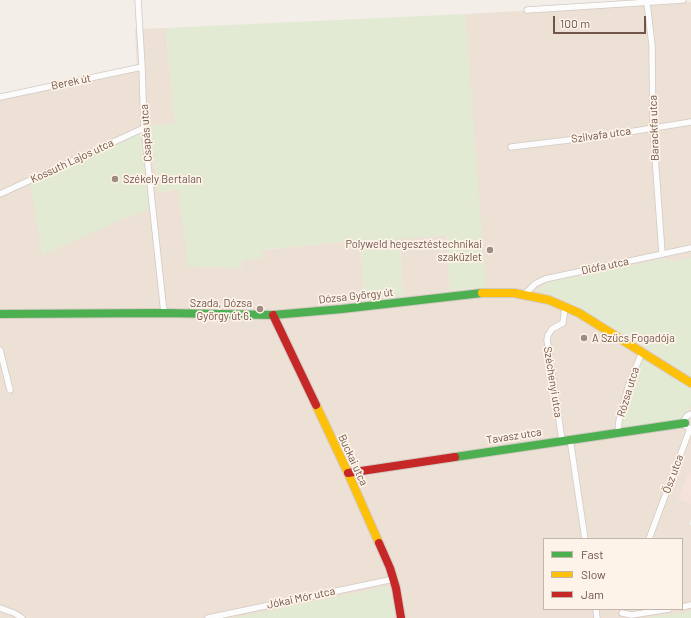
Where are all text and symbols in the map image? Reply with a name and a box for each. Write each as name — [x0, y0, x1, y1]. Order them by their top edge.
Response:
scale bar — [555, 8, 648, 34]
text: 100 m — [560, 16, 590, 30]
street label: Berek út — [50, 71, 92, 93]
street label: Barackfa utca — [646, 95, 662, 161]
street label: Csapás utca — [137, 104, 155, 162]
street label: Szilvafa utca — [570, 124, 632, 146]
street label: Kossuth Lajos utca — [28, 136, 116, 186]
place label: Székely Bertalan — [123, 172, 202, 186]
marker: Székely Bertalan — [110, 174, 120, 184]
place label: Polyweld hegesztéstechnikai szaküzlet — [345, 237, 482, 263]
marker: Polyweld hegesztéstechnikai szaküzlet — [485, 245, 495, 255]
street label: Diófa utca — [580, 255, 630, 277]
street label: Dózsa György út — [318, 286, 394, 306]
place label: Szada, Dózsa György út 6. — [190, 296, 252, 322]
marker: Szada, Dózsa György út 6. — [255, 304, 265, 314]
place label: A Szűcs Fogadója — [592, 331, 675, 345]
marker: A Szűcs Fogadója — [579, 333, 589, 343]
street label: Széchenyi utca — [541, 346, 565, 418]
street label: Rózsa utca — [614, 365, 642, 419]
street label: Tavasz utca — [485, 425, 543, 447]
street label: Buckai utca — [335, 432, 371, 488]
street label: Ősz utca — [660, 453, 686, 495]
legend — [543, 538, 683, 610]
text: Fast — [581, 547, 604, 561]
text: Slow — [581, 567, 606, 581]
street label: Jókai Mór utca — [266, 584, 336, 612]
text: Jam — [581, 587, 604, 601]

